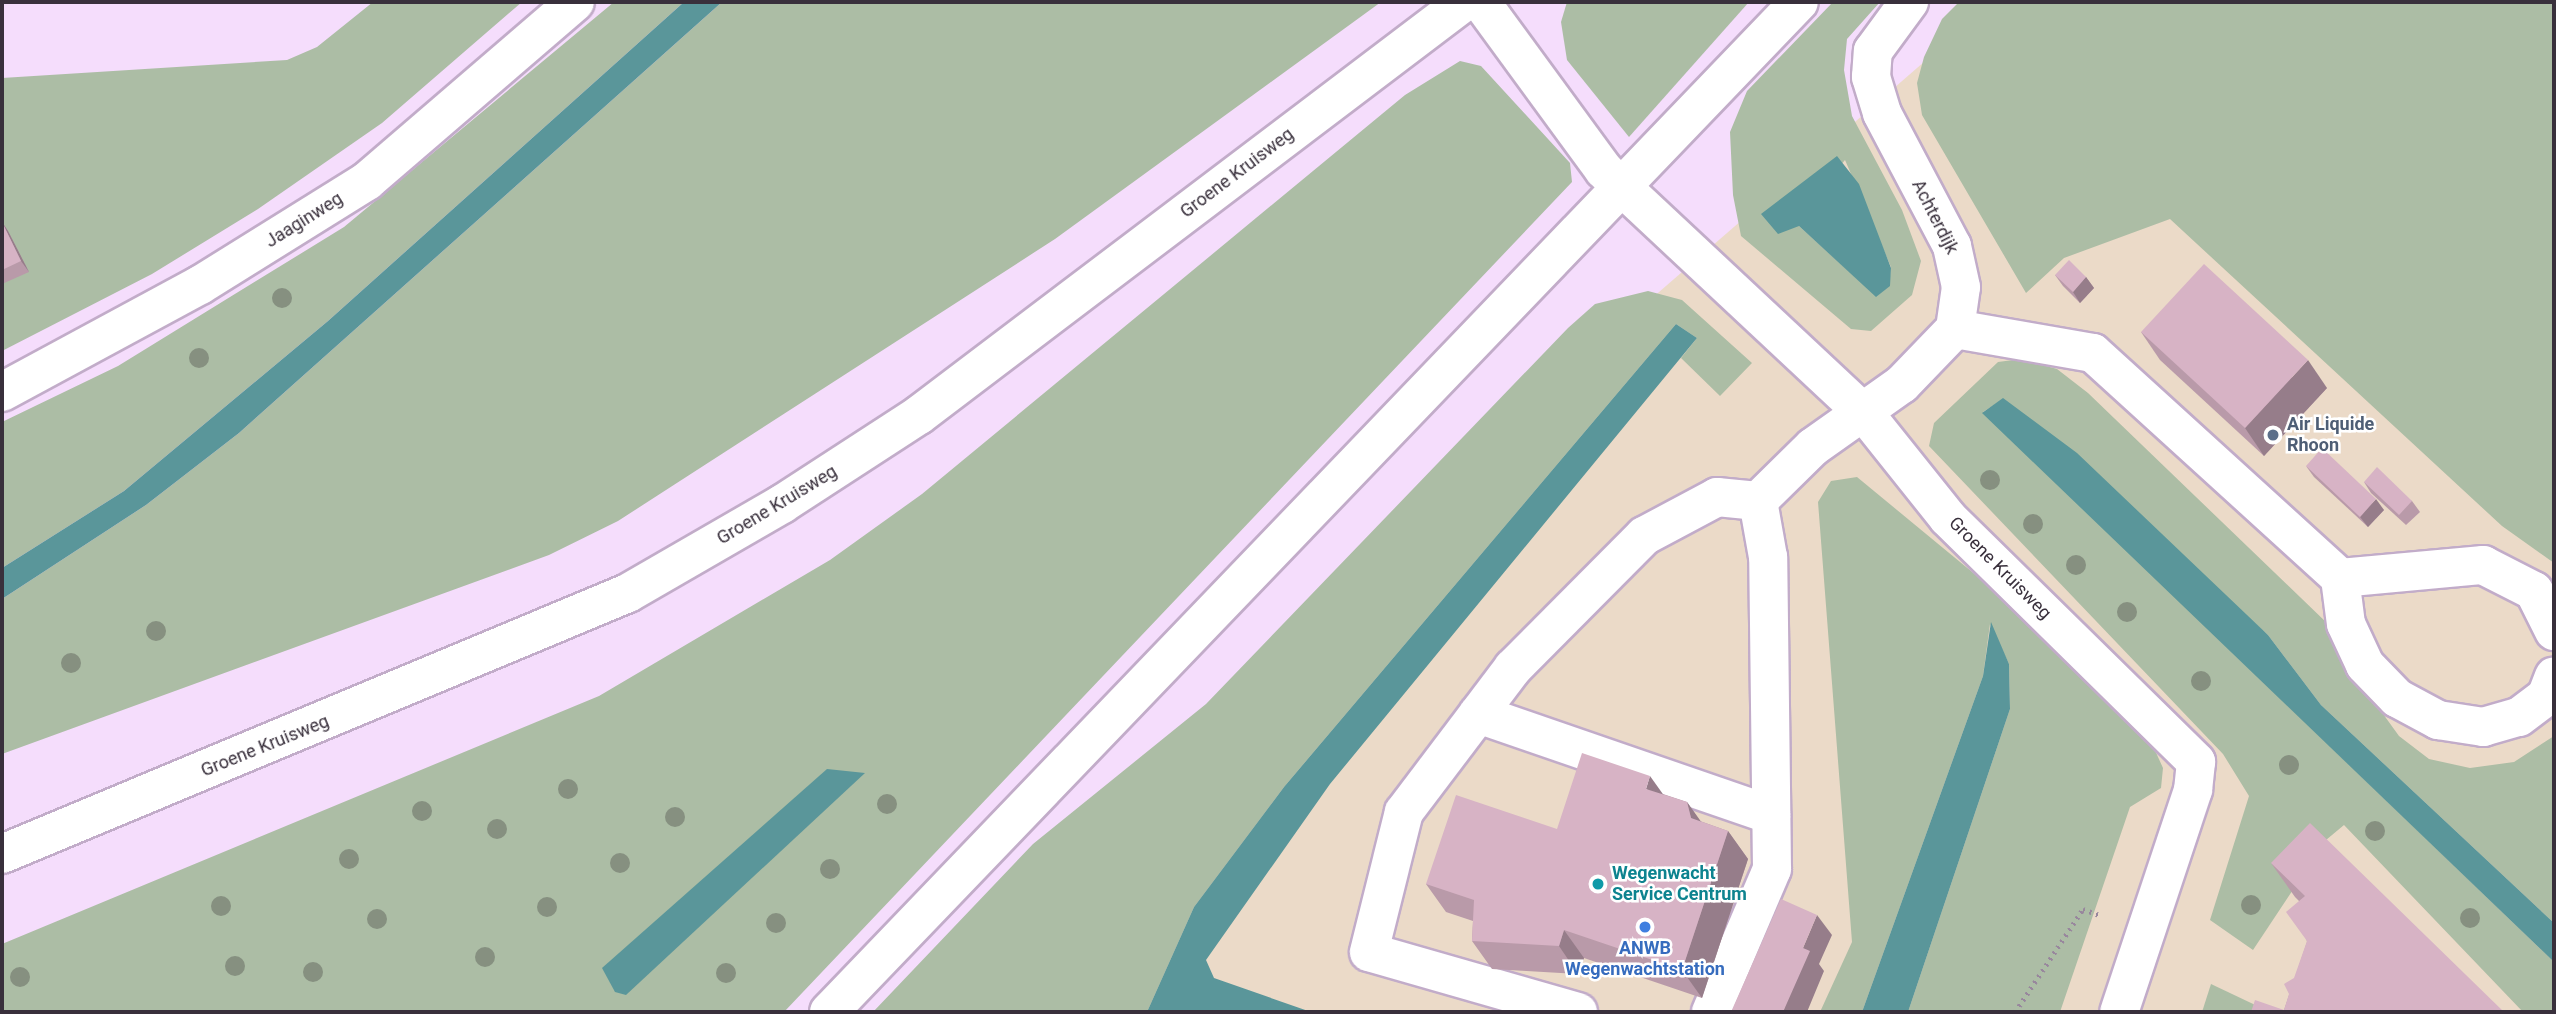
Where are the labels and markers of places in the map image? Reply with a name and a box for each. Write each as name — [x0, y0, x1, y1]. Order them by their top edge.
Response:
place label: Air Liquide Rhoon — [2287, 414, 2374, 457]
marker: Air Liquide Rhoon — [2265, 427, 2281, 443]
place label: Wegenwacht Service Centrum — [1612, 863, 1747, 906]
marker: Wegenwacht Service Centrum — [1590, 876, 1606, 892]
marker: ANWB Wegenwachtstation — [1637, 919, 1653, 935]
place label: ANWB Wegenwachtstation — [1565, 938, 1725, 981]

